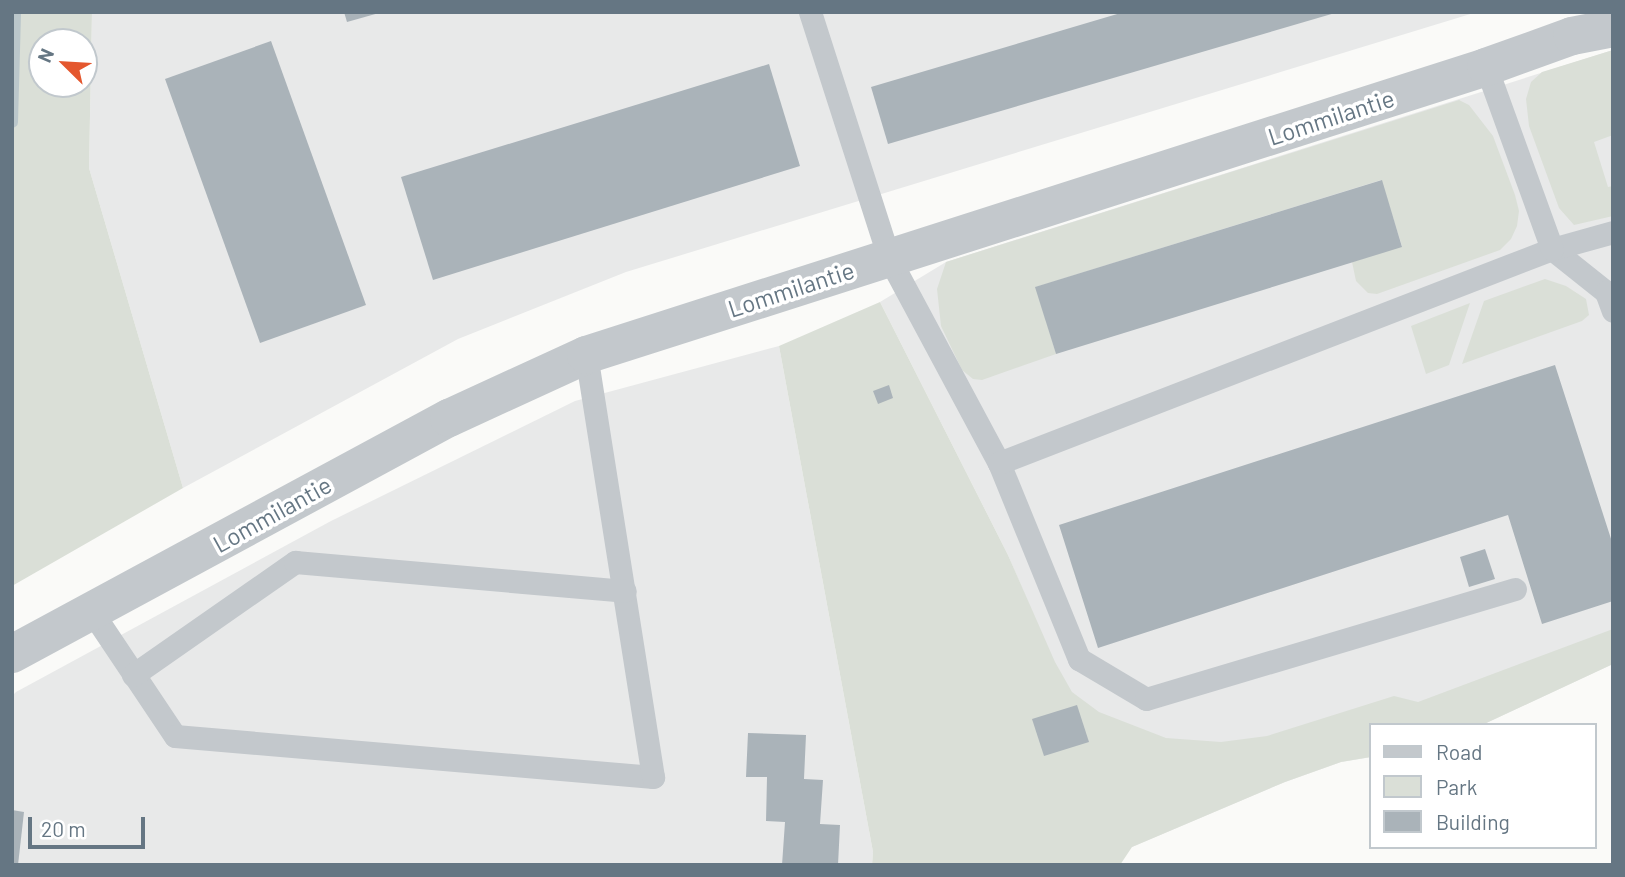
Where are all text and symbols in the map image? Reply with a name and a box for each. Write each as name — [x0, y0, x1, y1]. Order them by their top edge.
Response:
north arrow — [28, 28, 98, 98]
text: N — [32, 45, 58, 66]
street label: Lommilantie — [1264, 83, 1398, 151]
street label: Lommilantie — [724, 255, 858, 323]
street label: Lommilantie — [208, 470, 336, 558]
legend — [1370, 723, 1597, 849]
text: Road — [1436, 739, 1482, 764]
text: Park — [1436, 774, 1477, 799]
scale bar — [32, 804, 149, 848]
text: Building — [1436, 809, 1510, 834]
text: 20 m — [41, 816, 86, 841]

